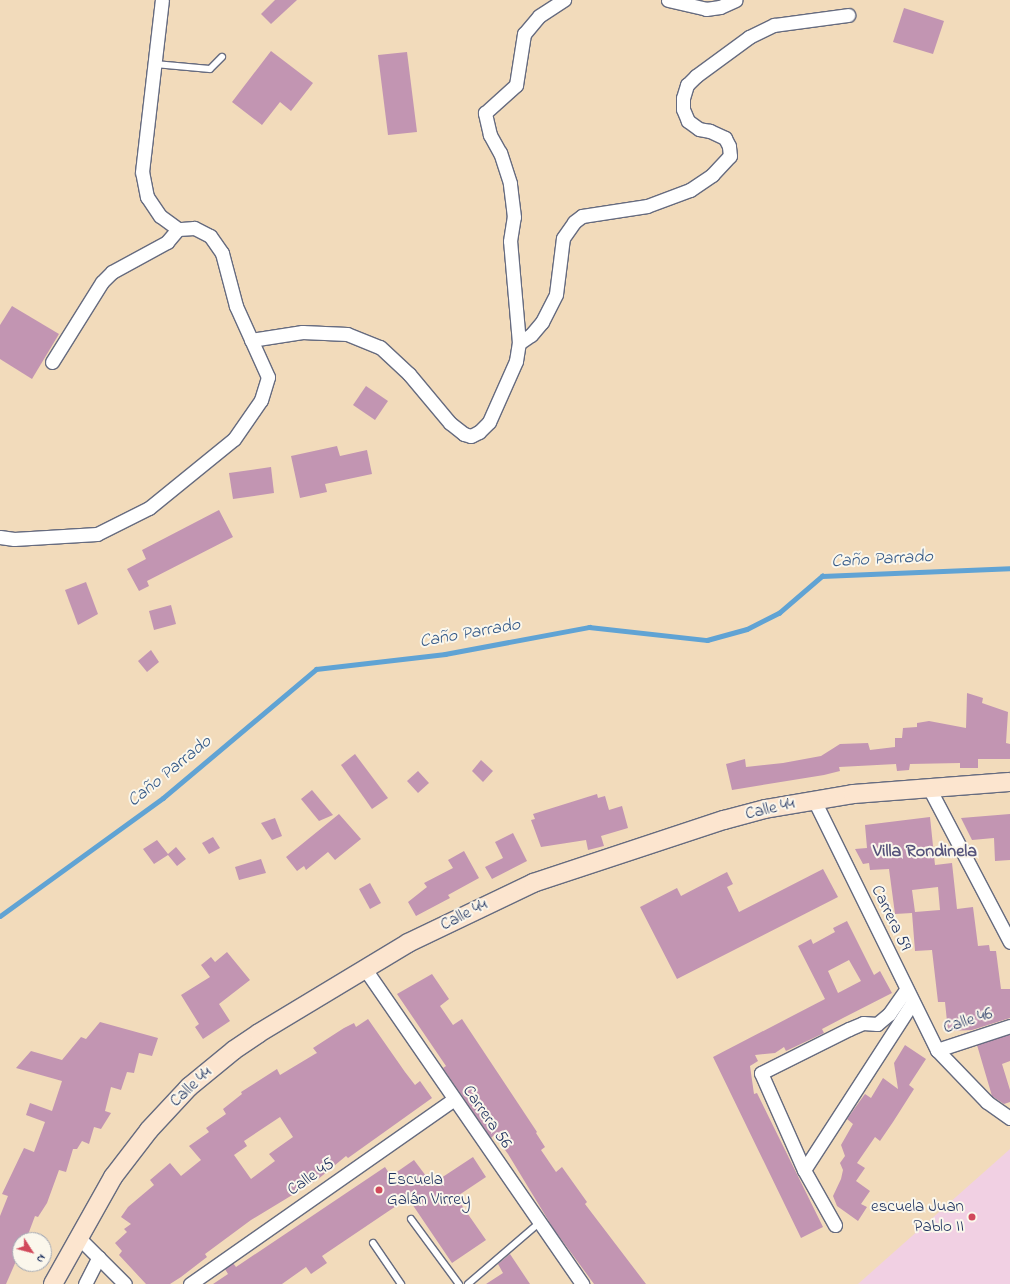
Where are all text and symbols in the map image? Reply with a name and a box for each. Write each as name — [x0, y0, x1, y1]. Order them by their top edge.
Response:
water label: Caño Parrado — [831, 547, 933, 573]
water label: Caño Parrado — [418, 615, 522, 653]
water label: Caño Parrado — [124, 732, 216, 812]
street label: Calle 44 — [743, 793, 797, 825]
district label: Villa Rondinela — [873, 841, 977, 863]
street label: Carrera 59 — [866, 882, 916, 954]
street label: Calle 44 — [437, 895, 491, 935]
street label: Calle 46 — [941, 1003, 995, 1039]
street label: Calle 44 — [166, 1062, 216, 1112]
street label: Carrera 56 — [458, 1081, 516, 1153]
street label: Calle 45 — [284, 1153, 338, 1201]
place label: Escuela Galán Virrey — [387, 1170, 470, 1210]
marker: Escuela Galán Virrey — [374, 1185, 384, 1195]
place label: escuela Juan Pablo II — [871, 1197, 964, 1237]
marker: escuela Juan Pablo II — [967, 1212, 977, 1222]
north arrow — [12, 1232, 52, 1272]
text: N — [32, 1251, 50, 1266]

